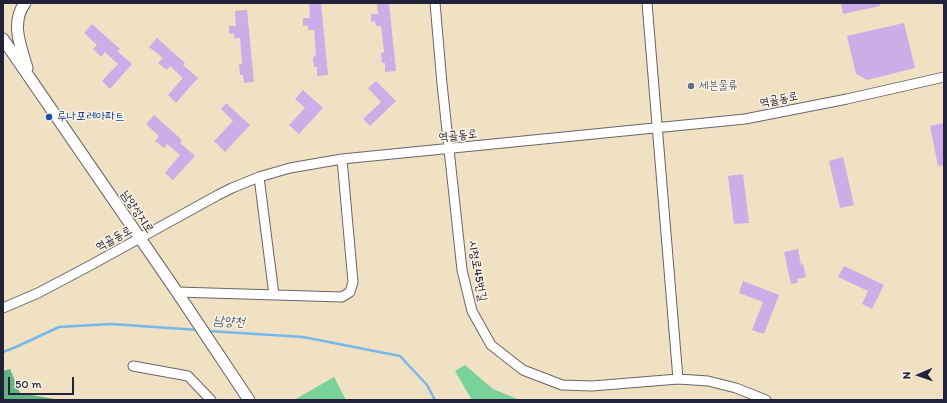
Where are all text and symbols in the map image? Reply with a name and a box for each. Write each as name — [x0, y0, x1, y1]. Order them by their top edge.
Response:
place label: 세븐물류 — [699, 79, 738, 93]
marker: 세븐물류 — [686, 81, 696, 91]
street label: 역골동로 — [759, 89, 799, 111]
place label: 루나포레아파트 — [57, 110, 125, 124]
marker: 루나포레아파트 — [44, 112, 54, 122]
street label: 역골동로 — [438, 127, 478, 145]
street label: 남양성지로 — [118, 188, 156, 236]
street label: 역골동로 — [94, 223, 134, 255]
street label: 시청로45번길 — [465, 239, 489, 303]
water label: 남양천 — [213, 313, 245, 331]
north arrow — [899, 355, 939, 395]
scale bar — [10, 369, 76, 395]
text: N — [900, 371, 913, 379]
text: 50 m — [15, 377, 41, 391]

